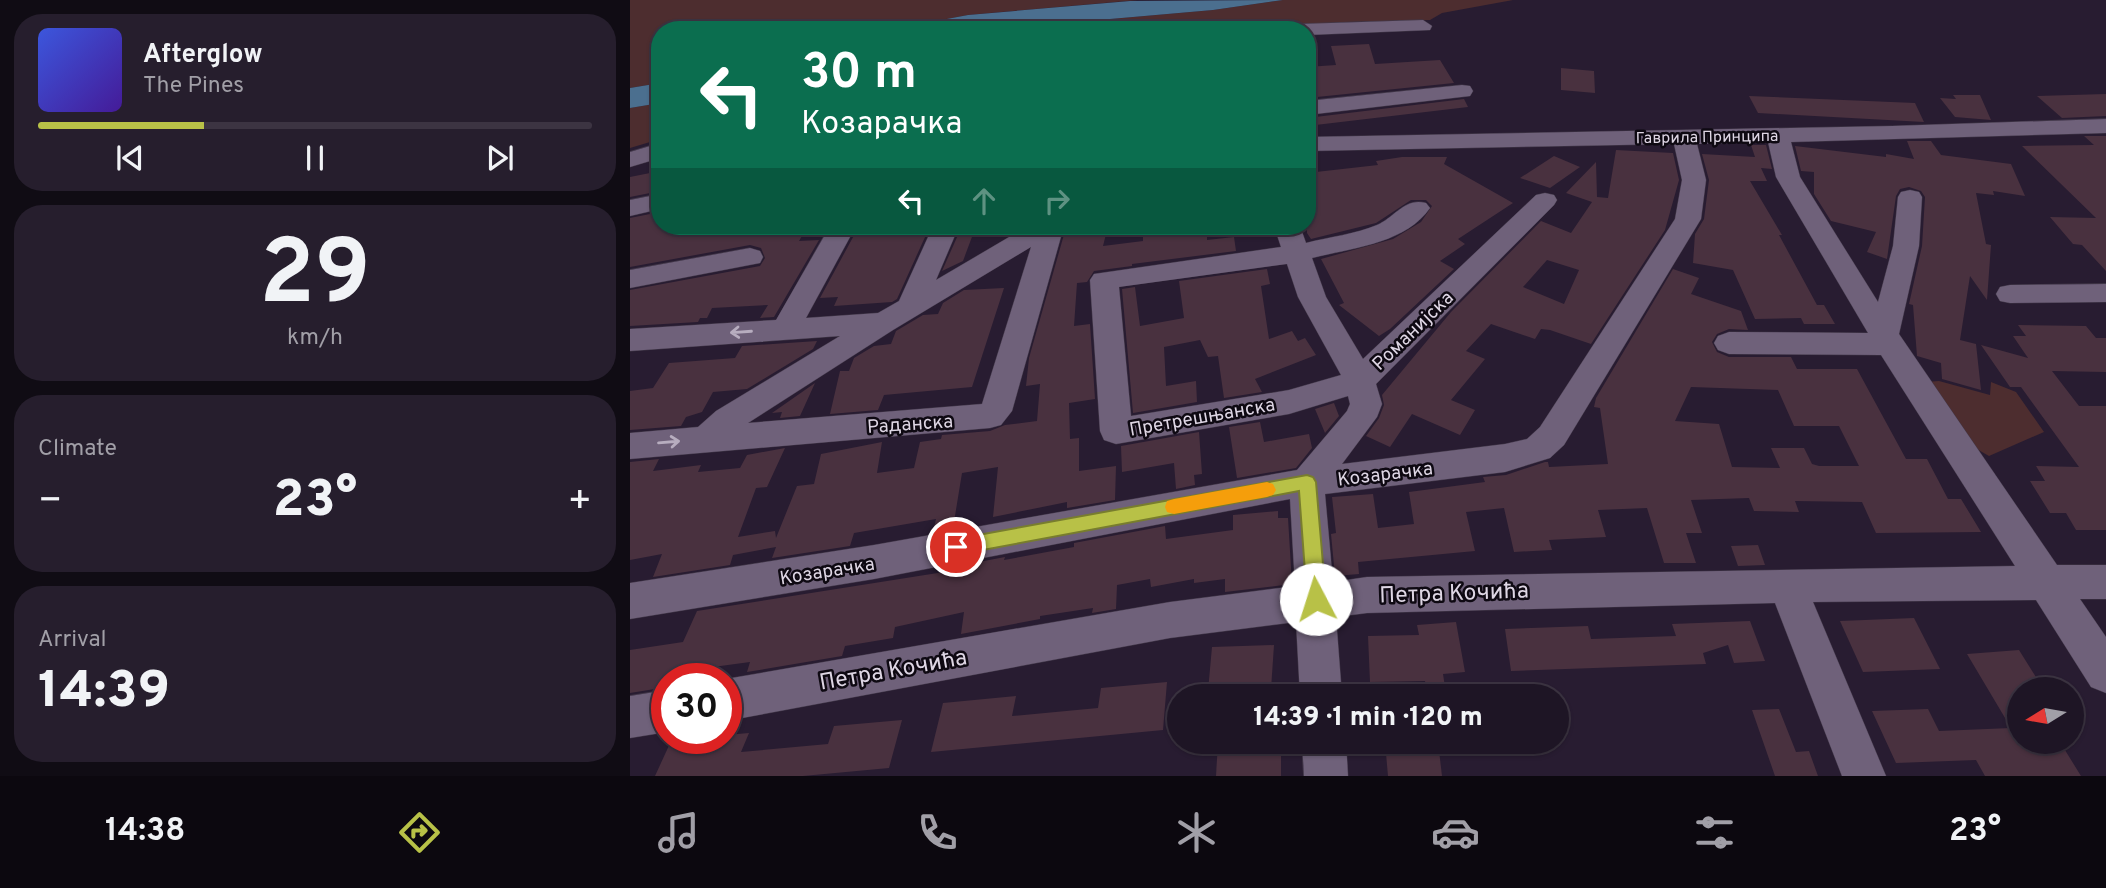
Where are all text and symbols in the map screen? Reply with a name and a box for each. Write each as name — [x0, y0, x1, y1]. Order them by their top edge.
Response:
text: Afterglow — [143, 39, 263, 72]
text: 30 m — [801, 44, 917, 106]
icon: left — [686, 49, 777, 140]
text: The Pines — [143, 72, 244, 101]
text: Козарачка — [801, 105, 962, 145]
street label: Гаврила Принципа — [1636, 127, 1779, 149]
icon: previous — [111, 139, 149, 177]
icon: pause — [296, 139, 334, 177]
icon: next — [481, 139, 519, 177]
icon: left — [892, 182, 930, 220]
icon: ahead — [965, 182, 1003, 220]
icon: right — [1038, 182, 1076, 220]
text: 29 — [259, 221, 371, 336]
street label: Романијска — [1368, 287, 1459, 376]
text: km/h — [287, 324, 343, 353]
one-way arrow — [731, 326, 753, 339]
street label: Претрешњанска — [1128, 393, 1277, 443]
street label: Раданска — [866, 410, 954, 440]
text: Climate — [38, 435, 117, 464]
one-way arrow — [657, 435, 679, 448]
street label: Козарачка — [1336, 457, 1434, 493]
text: 23° — [273, 469, 357, 535]
text: − — [38, 478, 63, 527]
text: + — [567, 478, 592, 527]
pin — [926, 517, 986, 577]
icon: arrive — [937, 528, 975, 566]
street label: Козарачка — [778, 553, 877, 591]
position arrow — [1279, 562, 1353, 636]
street label: Петра Кочића — [1379, 577, 1529, 612]
text: Arrival — [38, 626, 107, 655]
street label: Петра Кочића — [817, 644, 970, 699]
text: 14:39 — [38, 660, 170, 726]
speed limit sign: 30 — [651, 663, 742, 754]
north arrow — [2007, 677, 2084, 754]
map controls — [2007, 677, 2084, 754]
text: 14:39 · 1 min · 120 m — [1253, 702, 1483, 735]
icon: directions — [395, 808, 444, 857]
icon: music — [654, 808, 703, 857]
icon: phone — [913, 808, 962, 857]
icon: climate — [1172, 808, 1221, 857]
icon: car — [1431, 808, 1480, 857]
icon: filters — [1690, 808, 1739, 857]
text: 14:38 — [105, 812, 185, 852]
text: 23° — [1949, 812, 2001, 852]

